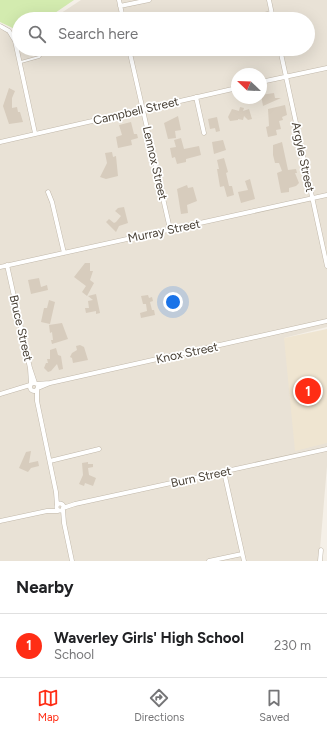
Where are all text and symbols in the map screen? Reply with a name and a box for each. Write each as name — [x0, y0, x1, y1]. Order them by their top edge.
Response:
search box — [12, 12, 315, 56]
icon: search — [26, 23, 48, 45]
text: Search here — [58, 25, 138, 43]
north arrow — [231, 68, 267, 104]
street label: Campbell Street — [92, 94, 181, 128]
street label: Argyle Street — [289, 121, 317, 194]
street label: Lennox Street — [140, 125, 170, 202]
street label: Murray Street — [126, 216, 202, 246]
your location — [163, 292, 183, 312]
street label: Bruce Street — [7, 293, 36, 363]
street label: Knox Street — [155, 339, 220, 366]
pin: 1 — [295, 376, 321, 406]
street label: Burn Street — [170, 464, 233, 490]
text: Nearby — [16, 577, 74, 597]
text: Waverley Girls' High School — [54, 629, 244, 647]
text: 1 — [26, 638, 32, 653]
text: 230 m — [274, 638, 311, 653]
text: School — [54, 647, 94, 662]
tab: Map — [37, 687, 59, 724]
tab: Directions — [134, 687, 184, 724]
tab: Saved — [259, 687, 290, 724]

